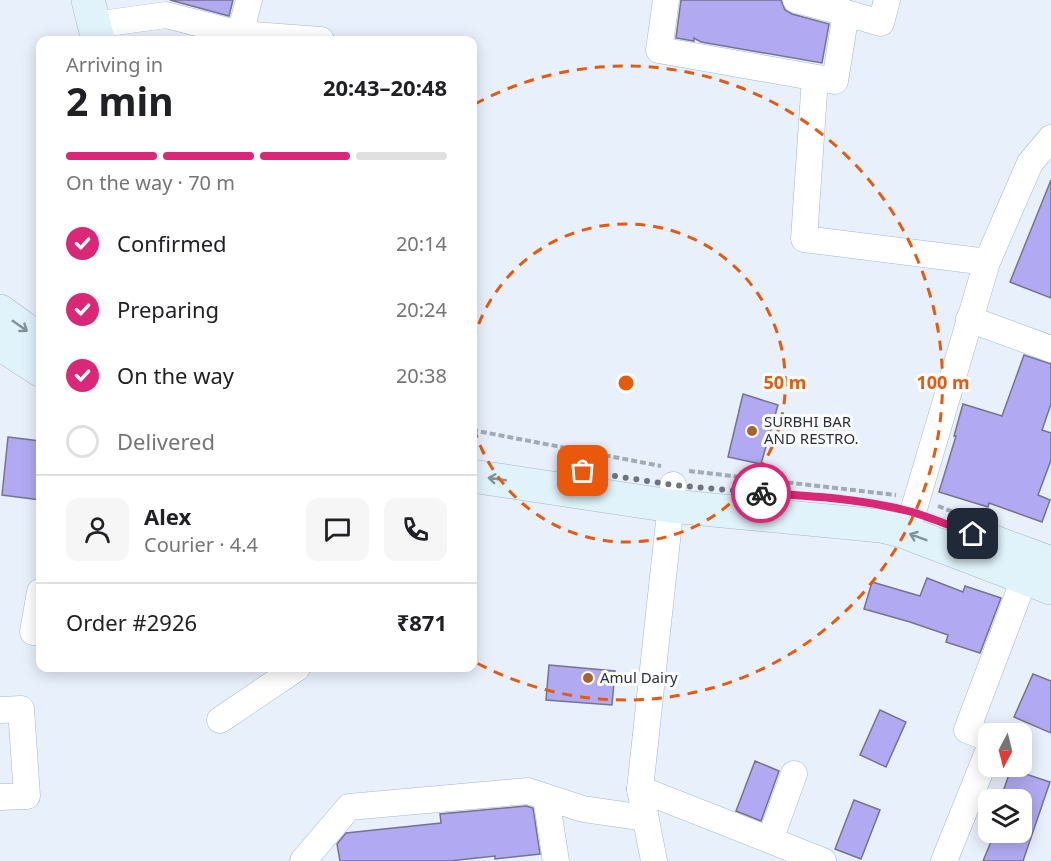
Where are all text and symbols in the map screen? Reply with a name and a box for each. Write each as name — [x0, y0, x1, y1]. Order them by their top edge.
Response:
text: Arriving in — [66, 51, 163, 78]
text: 20:43–20:48 — [323, 72, 447, 102]
text: 2 min — [66, 74, 173, 127]
text: On the way · 70 m — [66, 169, 235, 196]
icon: check — [66, 227, 99, 260]
text: Confirmed — [117, 228, 227, 258]
text: 20:14 — [396, 230, 447, 257]
icon: check — [66, 293, 99, 326]
text: Preparing — [117, 294, 219, 324]
text: 20:24 — [396, 296, 447, 323]
one-way arrow — [12, 320, 28, 332]
icon: check — [66, 359, 99, 392]
text: On the way — [117, 360, 234, 390]
text: 20:38 — [396, 362, 447, 389]
text: 50 m — [764, 370, 806, 394]
text: 100 m — [916, 370, 970, 394]
centre of rings — [616, 373, 636, 393]
place label: SURBHI BAR AND RESTRO. — [764, 411, 859, 448]
marker: SURBHI BAR AND RESTRO. — [745, 424, 759, 438]
text: Delivered — [117, 426, 215, 456]
pin — [557, 445, 608, 496]
icon: bag — [566, 454, 599, 487]
courier — [731, 463, 791, 523]
one-way arrow — [487, 474, 507, 485]
icon: bike — [745, 477, 778, 510]
button: person — [66, 498, 129, 561]
button: chat — [306, 498, 369, 561]
button: phone — [384, 498, 447, 561]
text: Alex — [144, 501, 191, 531]
pin — [947, 508, 998, 559]
icon: home — [956, 517, 989, 550]
text: Courier · 4.4 — [144, 531, 258, 558]
one-way arrow — [909, 531, 928, 542]
text: Order #2926 — [66, 607, 197, 637]
text: ₹871 — [397, 607, 447, 637]
place label: Amul Dairy — [600, 667, 678, 687]
marker: Amul Dairy — [581, 671, 595, 685]
north arrow — [978, 723, 1032, 777]
map controls — [978, 723, 1032, 843]
button: layers — [978, 789, 1032, 843]

